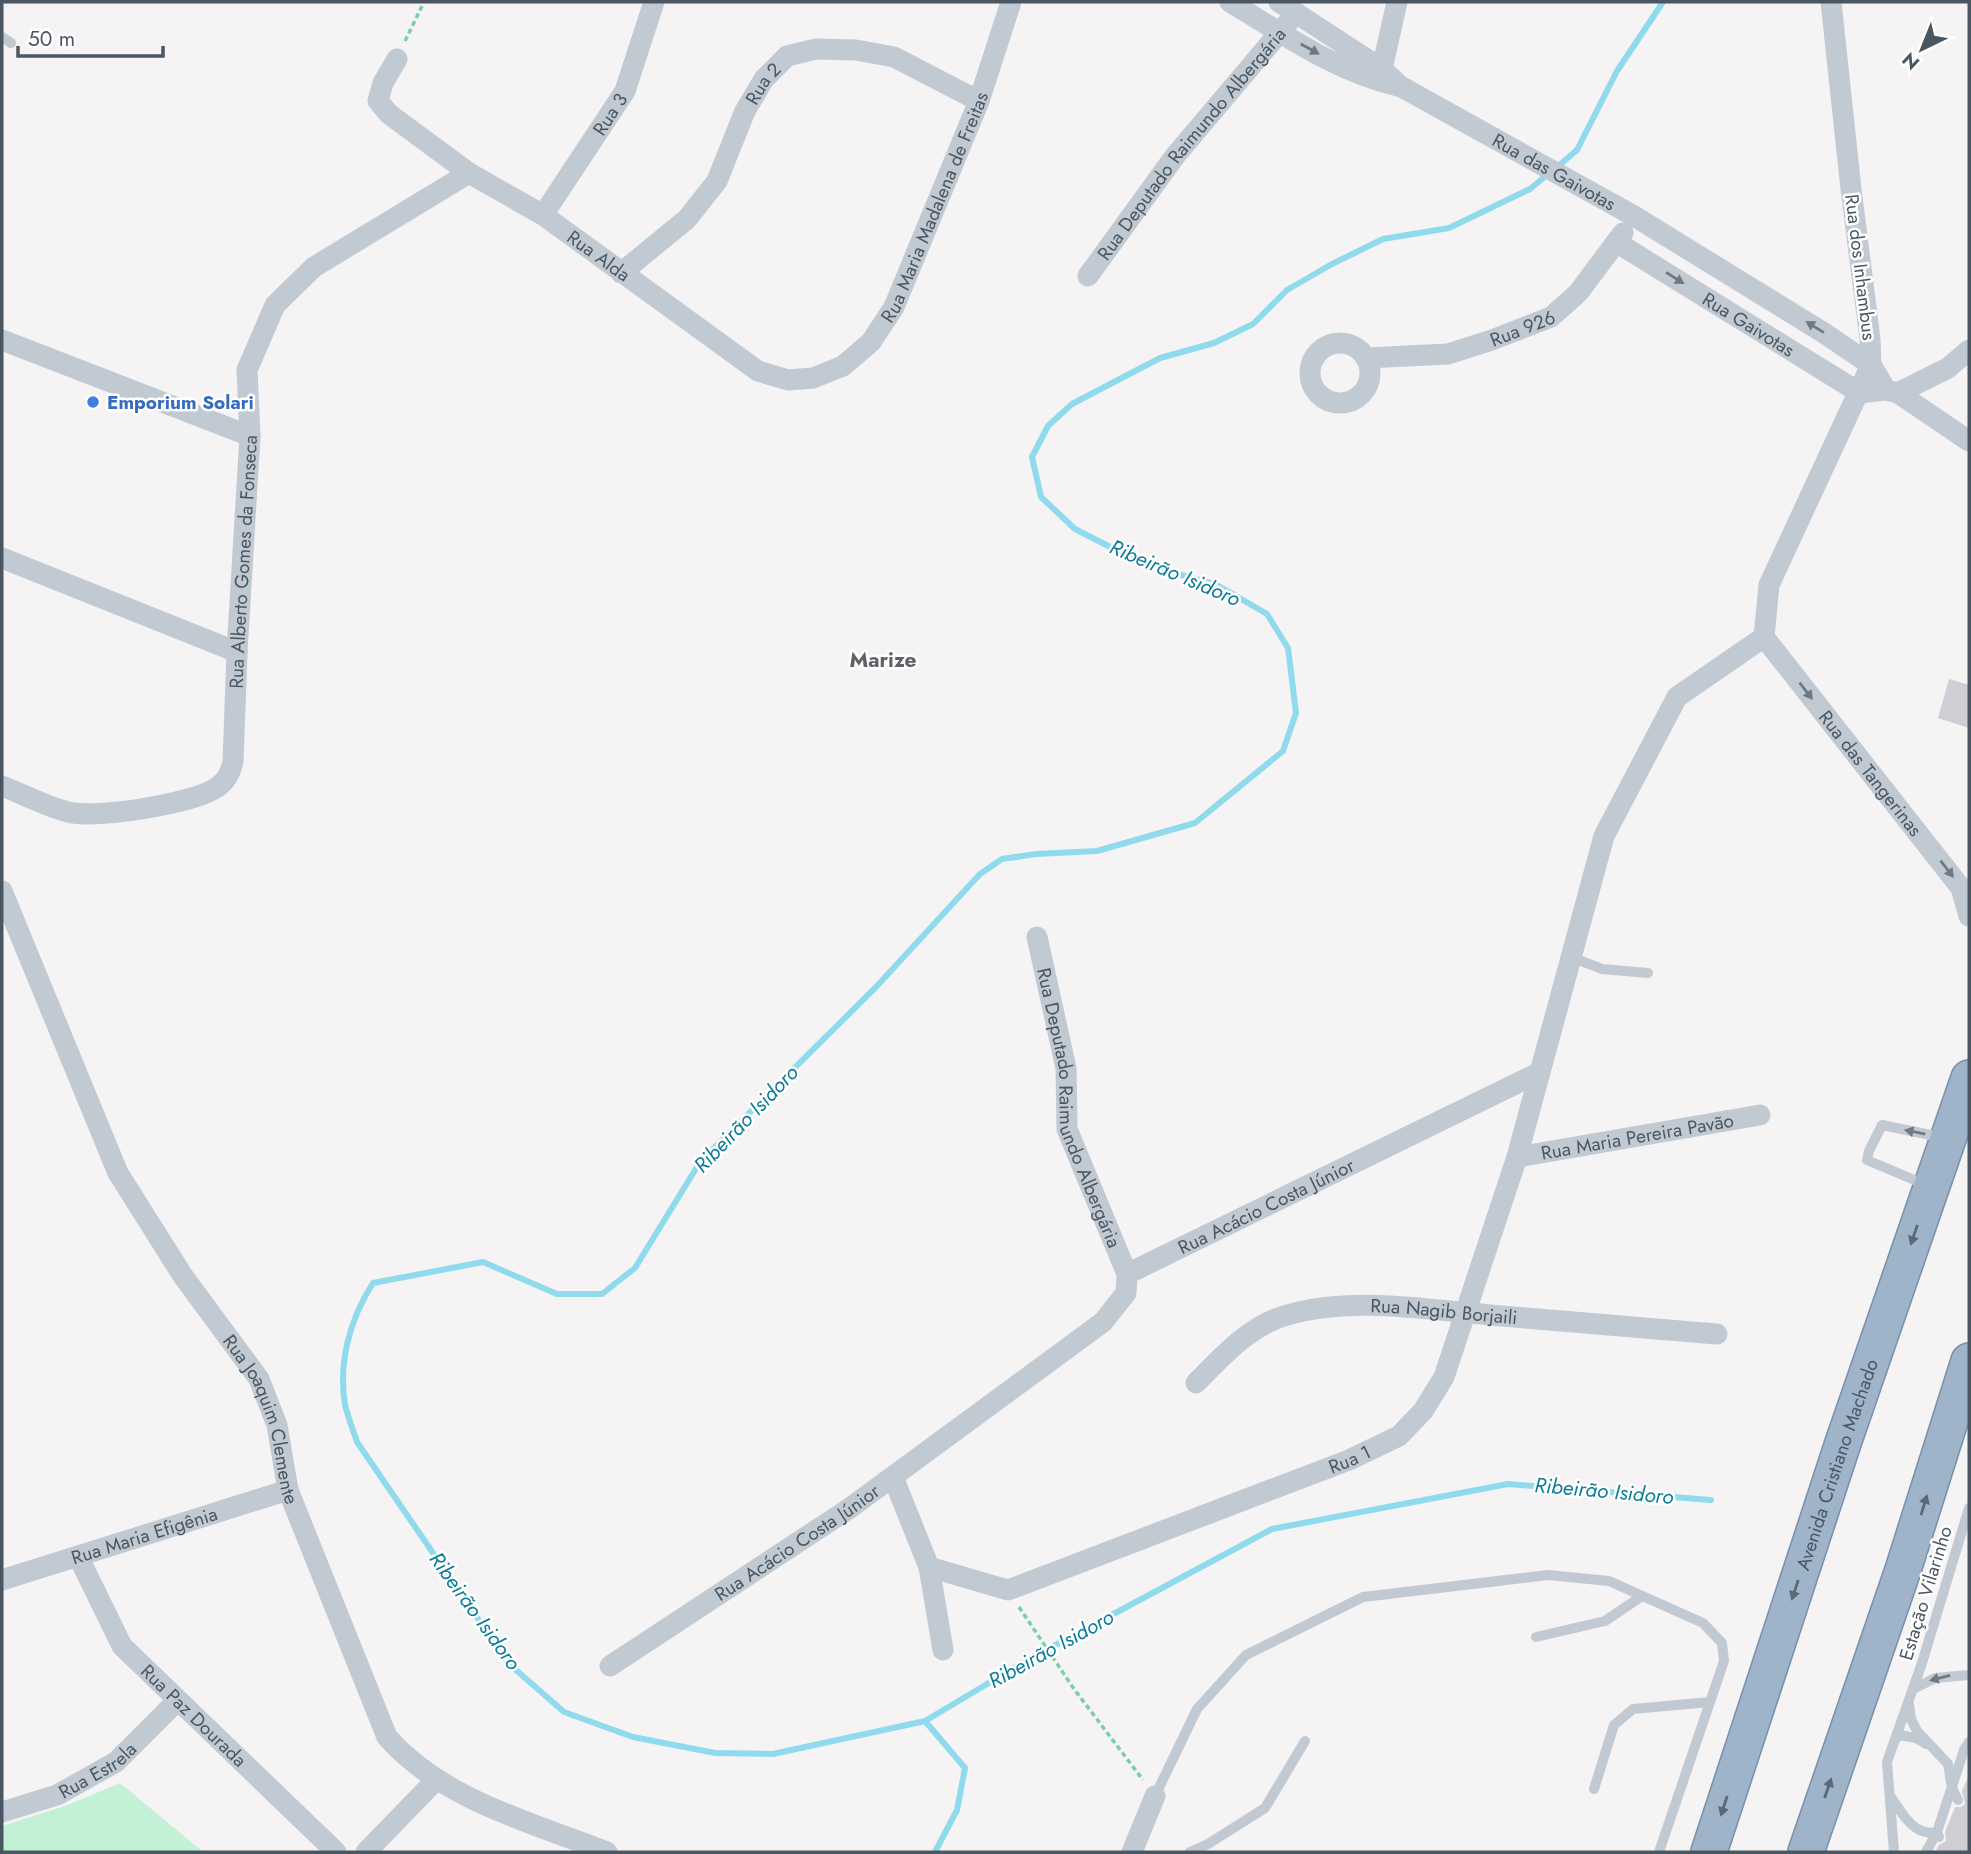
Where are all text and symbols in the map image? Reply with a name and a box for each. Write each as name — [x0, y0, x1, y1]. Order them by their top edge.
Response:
scale bar — [18, 14, 163, 58]
north arrow — [1887, 14, 1957, 84]
street label: Rua Deputado Raimundo Albergária — [1091, 22, 1292, 266]
text: 50 m — [28, 24, 75, 54]
one-way arrow — [1300, 43, 1320, 55]
text: N — [1896, 46, 1925, 76]
street label: Rua 2 — [739, 56, 787, 110]
street label: Rua 3 — [586, 88, 634, 141]
street label: Rua Maria Madalena de Freitas — [874, 88, 995, 328]
street label: Rua das Gaivotas — [1487, 127, 1621, 217]
street label: Rua dos Inhambus — [1838, 192, 1883, 342]
street label: Rua Alda — [561, 224, 636, 288]
one-way arrow — [1665, 271, 1684, 284]
street label: Rua Gaivotas — [1697, 286, 1800, 364]
street label: Rua 926 — [1486, 304, 1559, 354]
one-way arrow — [1805, 321, 1824, 334]
place label: Emporium Solari — [107, 389, 254, 416]
marker: Emporium Solari — [85, 394, 101, 410]
street label: Rua Alberto Gomes da Fonseca — [223, 434, 264, 689]
water label: Ribeirão Isidoro — [1105, 532, 1245, 614]
district label: Marize — [849, 645, 917, 675]
one-way arrow — [1799, 681, 1814, 699]
street label: Rua das Tangerinas — [1812, 705, 1929, 842]
one-way arrow — [1939, 860, 1954, 878]
street label: Rua Deputado Raimundo Albergária — [1030, 965, 1128, 1252]
water label: Ribeirão Isidoro — [687, 1059, 805, 1179]
street label: Rua Maria Pereira Pavão — [1539, 1107, 1736, 1167]
one-way arrow — [1904, 1126, 1926, 1137]
street label: Rua Acácio Costa Júnior — [1173, 1152, 1359, 1261]
one-way arrow — [1909, 1224, 1919, 1245]
street label: Rua Nagib Borjaili — [1370, 1292, 1518, 1331]
street label: Rua Joaquim Clemente — [216, 1329, 305, 1508]
street label: Avenida Cristiano Machado — [1789, 1355, 1885, 1574]
street label: Rua 1 — [1325, 1438, 1376, 1481]
water label: Ribeirão Isidoro — [1533, 1470, 1675, 1512]
street label: Rua Acácio Costa Júnior — [709, 1478, 886, 1608]
one-way arrow — [1919, 1494, 1929, 1515]
street label: Rua Maria Efigênia — [68, 1500, 221, 1571]
street label: Estação Vilarinho — [1892, 1523, 1959, 1664]
water label: Ribeirão Isidoro — [422, 1546, 528, 1676]
one-way arrow — [1789, 1579, 1800, 1600]
water label: Ribeirão Isidoro — [983, 1602, 1119, 1696]
street label: Rua Paz Dourada — [135, 1658, 253, 1773]
one-way arrow — [1929, 1673, 1951, 1684]
street label: Rua Estrela — [54, 1736, 143, 1805]
one-way arrow — [1823, 1777, 1834, 1798]
one-way arrow — [1718, 1795, 1729, 1816]

